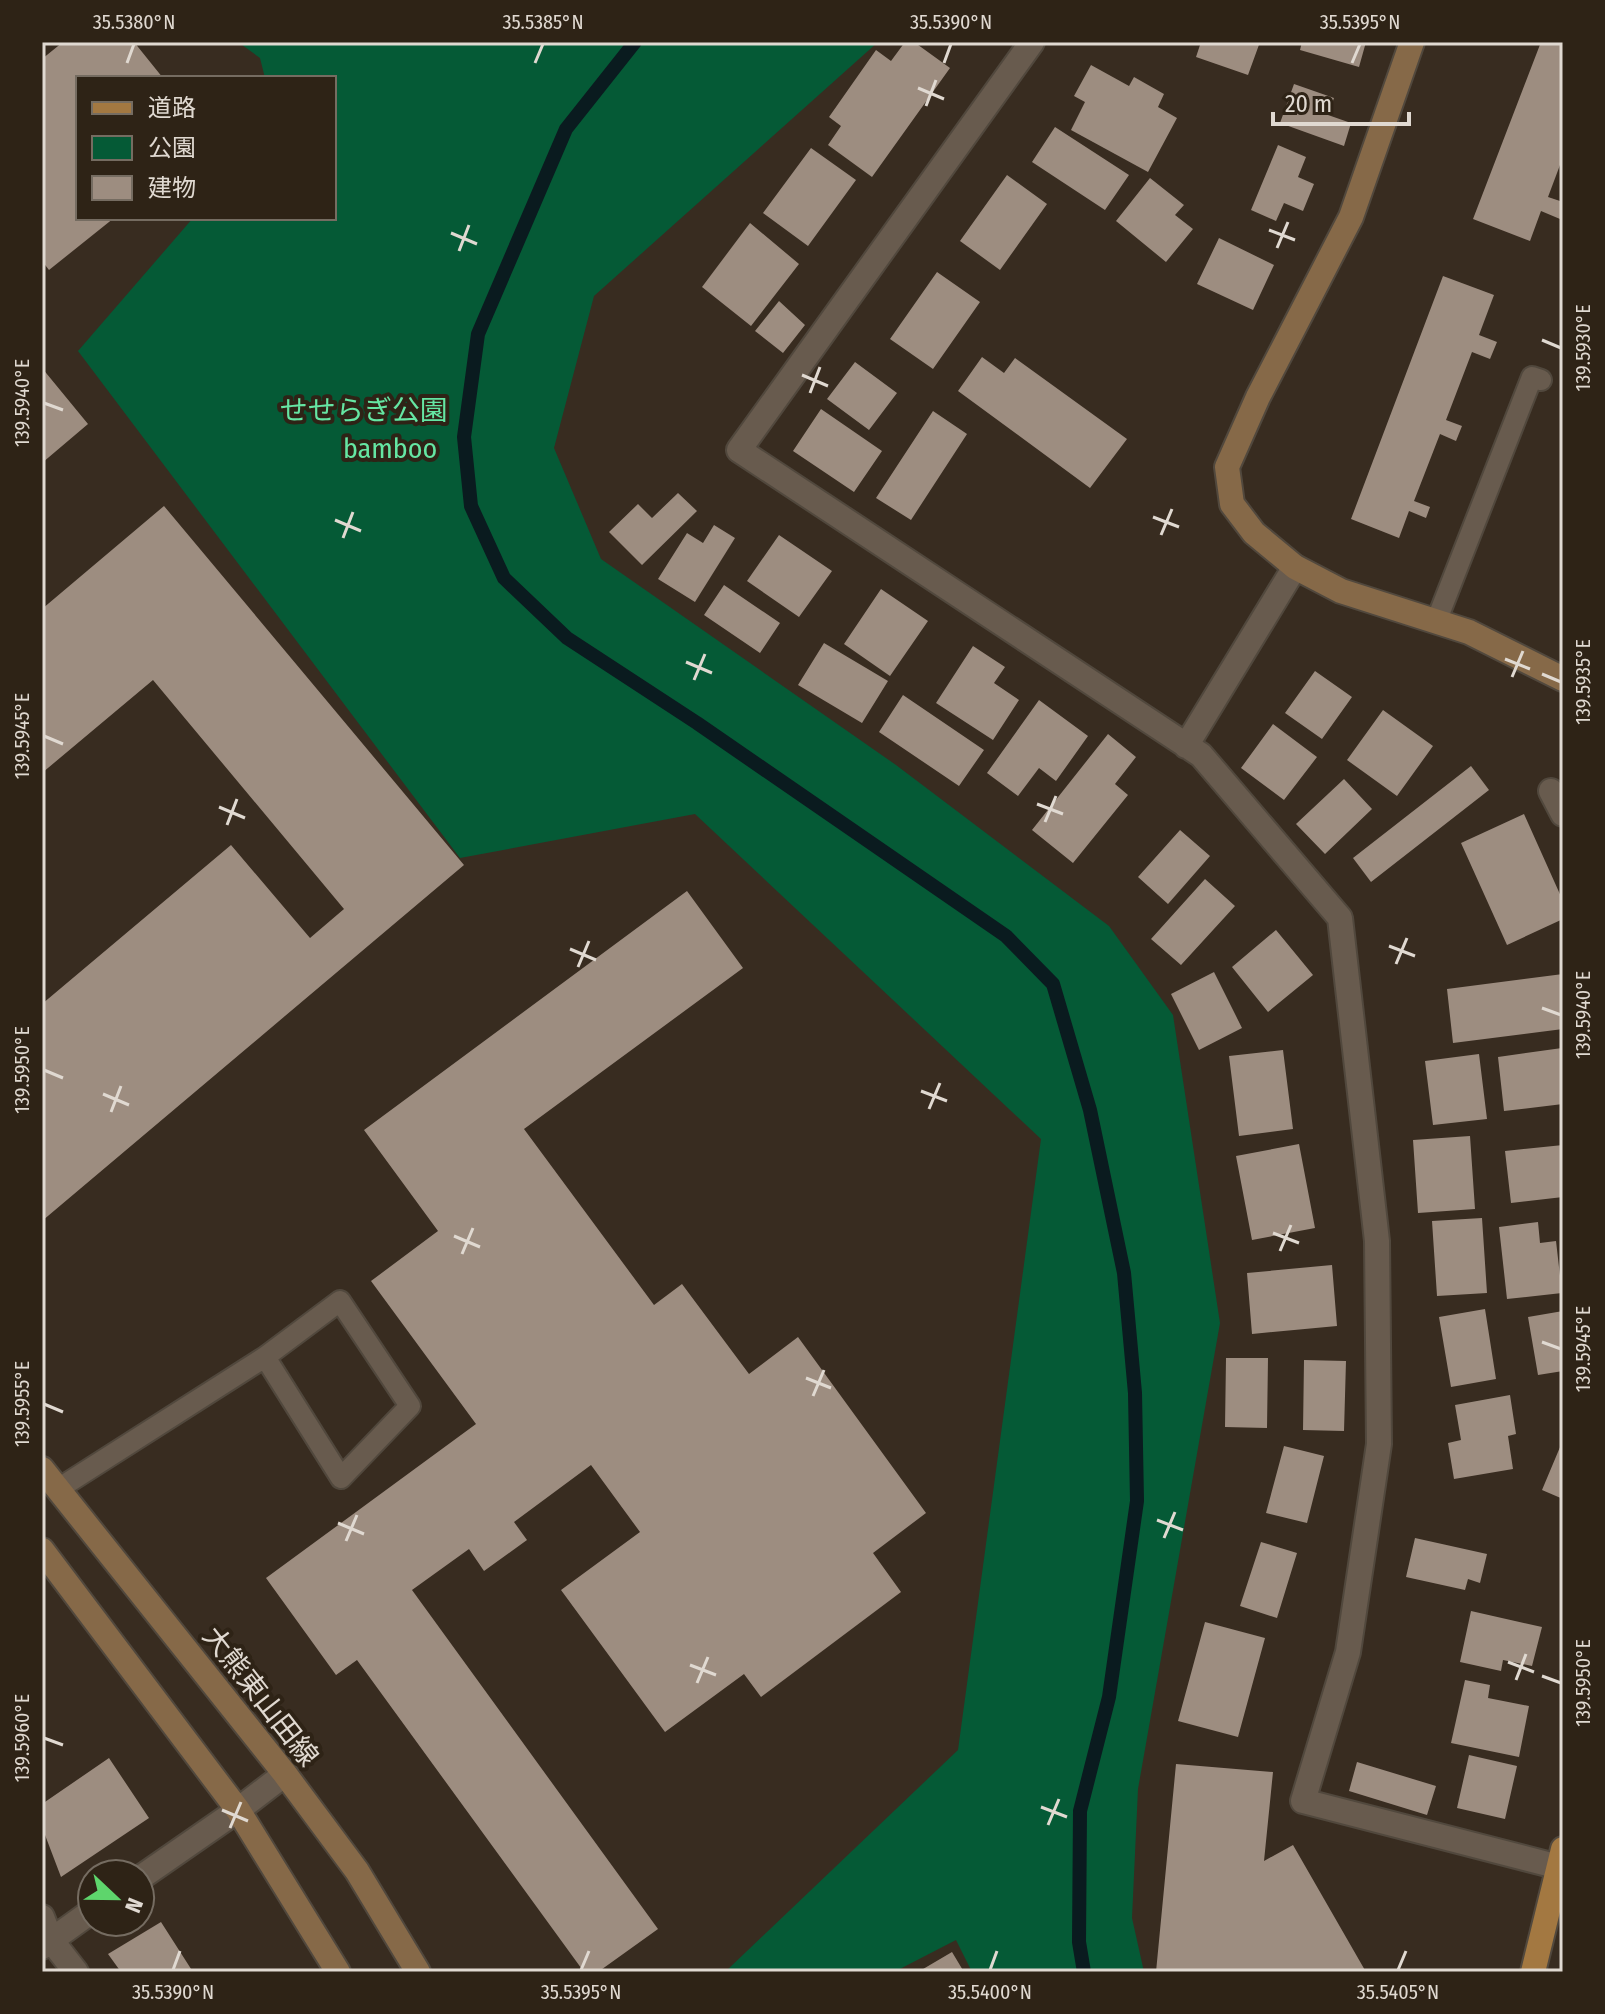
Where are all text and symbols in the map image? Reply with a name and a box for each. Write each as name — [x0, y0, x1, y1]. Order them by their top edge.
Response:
text: 35.5380°N — [93, 10, 175, 34]
text: 35.5385°N — [502, 10, 584, 34]
text: 35.5390°N — [910, 10, 992, 34]
text: 35.5395°N — [1320, 10, 1400, 34]
legend — [76, 76, 336, 220]
scale bar — [1273, 76, 1409, 126]
text: 20 m — [1285, 90, 1332, 118]
text: 道路 — [148, 94, 196, 122]
text: 公園 — [148, 134, 196, 162]
text: 建物 — [148, 174, 196, 202]
text: 139.5930°E — [1571, 304, 1595, 392]
text: 139.5940°E — [10, 359, 34, 447]
park label: せせらぎ公園 — [280, 394, 448, 427]
park label: bamboo — [343, 432, 437, 465]
text: 139.5935°E — [1571, 639, 1595, 725]
text: 139.5945°E — [10, 693, 34, 779]
text: 139.5940°E — [1571, 971, 1595, 1059]
text: 139.5950°E — [10, 1026, 34, 1114]
text: 139.5945°E — [1571, 1306, 1595, 1392]
text: 139.5955°E — [10, 1361, 34, 1447]
street label: 大熊東山田線 — [196, 1620, 325, 1773]
text: 139.5950°E — [1571, 1639, 1595, 1727]
text: 139.5960°E — [10, 1694, 34, 1782]
north arrow — [76, 1858, 156, 1938]
text: N — [119, 1894, 149, 1916]
text: 35.5390°N — [132, 1980, 214, 2004]
text: 35.5395°N — [541, 1980, 621, 2004]
text: 35.5400°N — [948, 1980, 1032, 2004]
text: 35.5405°N — [1357, 1980, 1439, 2004]

